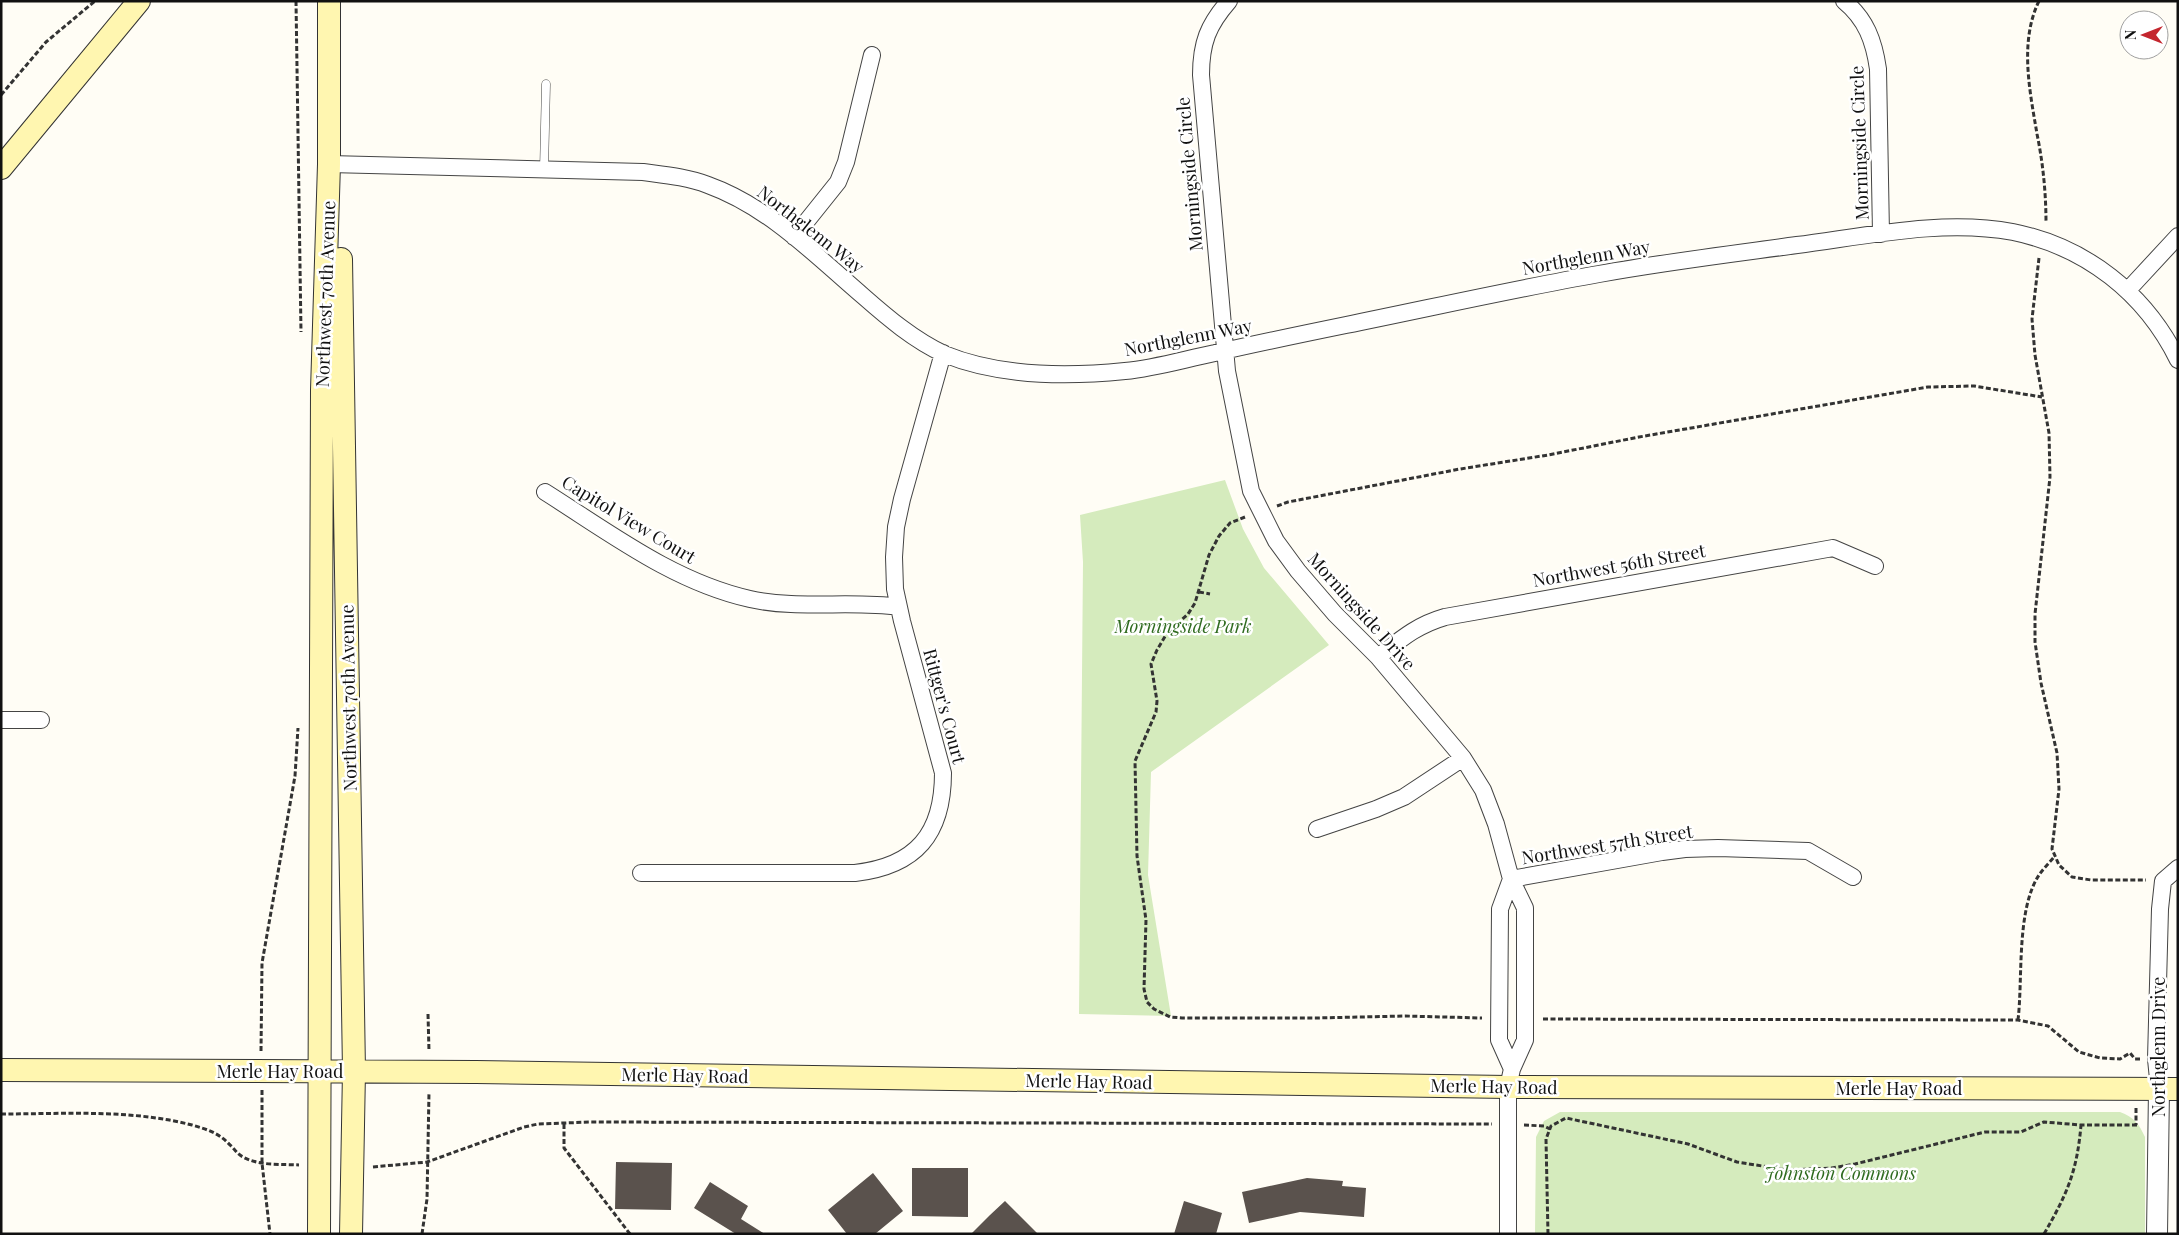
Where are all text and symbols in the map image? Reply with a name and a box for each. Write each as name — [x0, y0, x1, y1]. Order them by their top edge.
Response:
north arrow — [2119, 10, 2169, 60]
text: N — [2121, 30, 2140, 40]
street label: Morningside Circle — [1844, 65, 1874, 221]
street label: Morningside Circle — [1170, 96, 1208, 252]
street label: Northglenn Way — [753, 180, 869, 278]
street label: Northwest 70th Avenue — [310, 200, 340, 388]
street label: Northglenn Way — [1520, 234, 1652, 280]
street label: Northglenn Way — [1122, 313, 1254, 361]
street label: Capitol View Court — [558, 470, 701, 569]
street label: Northwest 56th Street — [1531, 538, 1708, 592]
street label: Morningside Drive — [1303, 547, 1421, 675]
street label: Northwest 70th Avenue — [334, 604, 362, 792]
park label: Morningside Park — [1113, 614, 1252, 638]
street label: Rittger's Court — [918, 646, 972, 767]
street label: Northwest 57th Street — [1520, 819, 1695, 869]
street label: Northglenn Drive — [2146, 977, 2170, 1117]
street label: Merle Hay Road — [216, 1059, 344, 1083]
street label: Merle Hay Road — [621, 1062, 749, 1088]
street label: Merle Hay Road — [1025, 1068, 1153, 1094]
street label: Merle Hay Road — [1430, 1073, 1558, 1099]
street label: Merle Hay Road — [1835, 1076, 1963, 1100]
park label: Johnston Commons — [1764, 1161, 1916, 1185]

